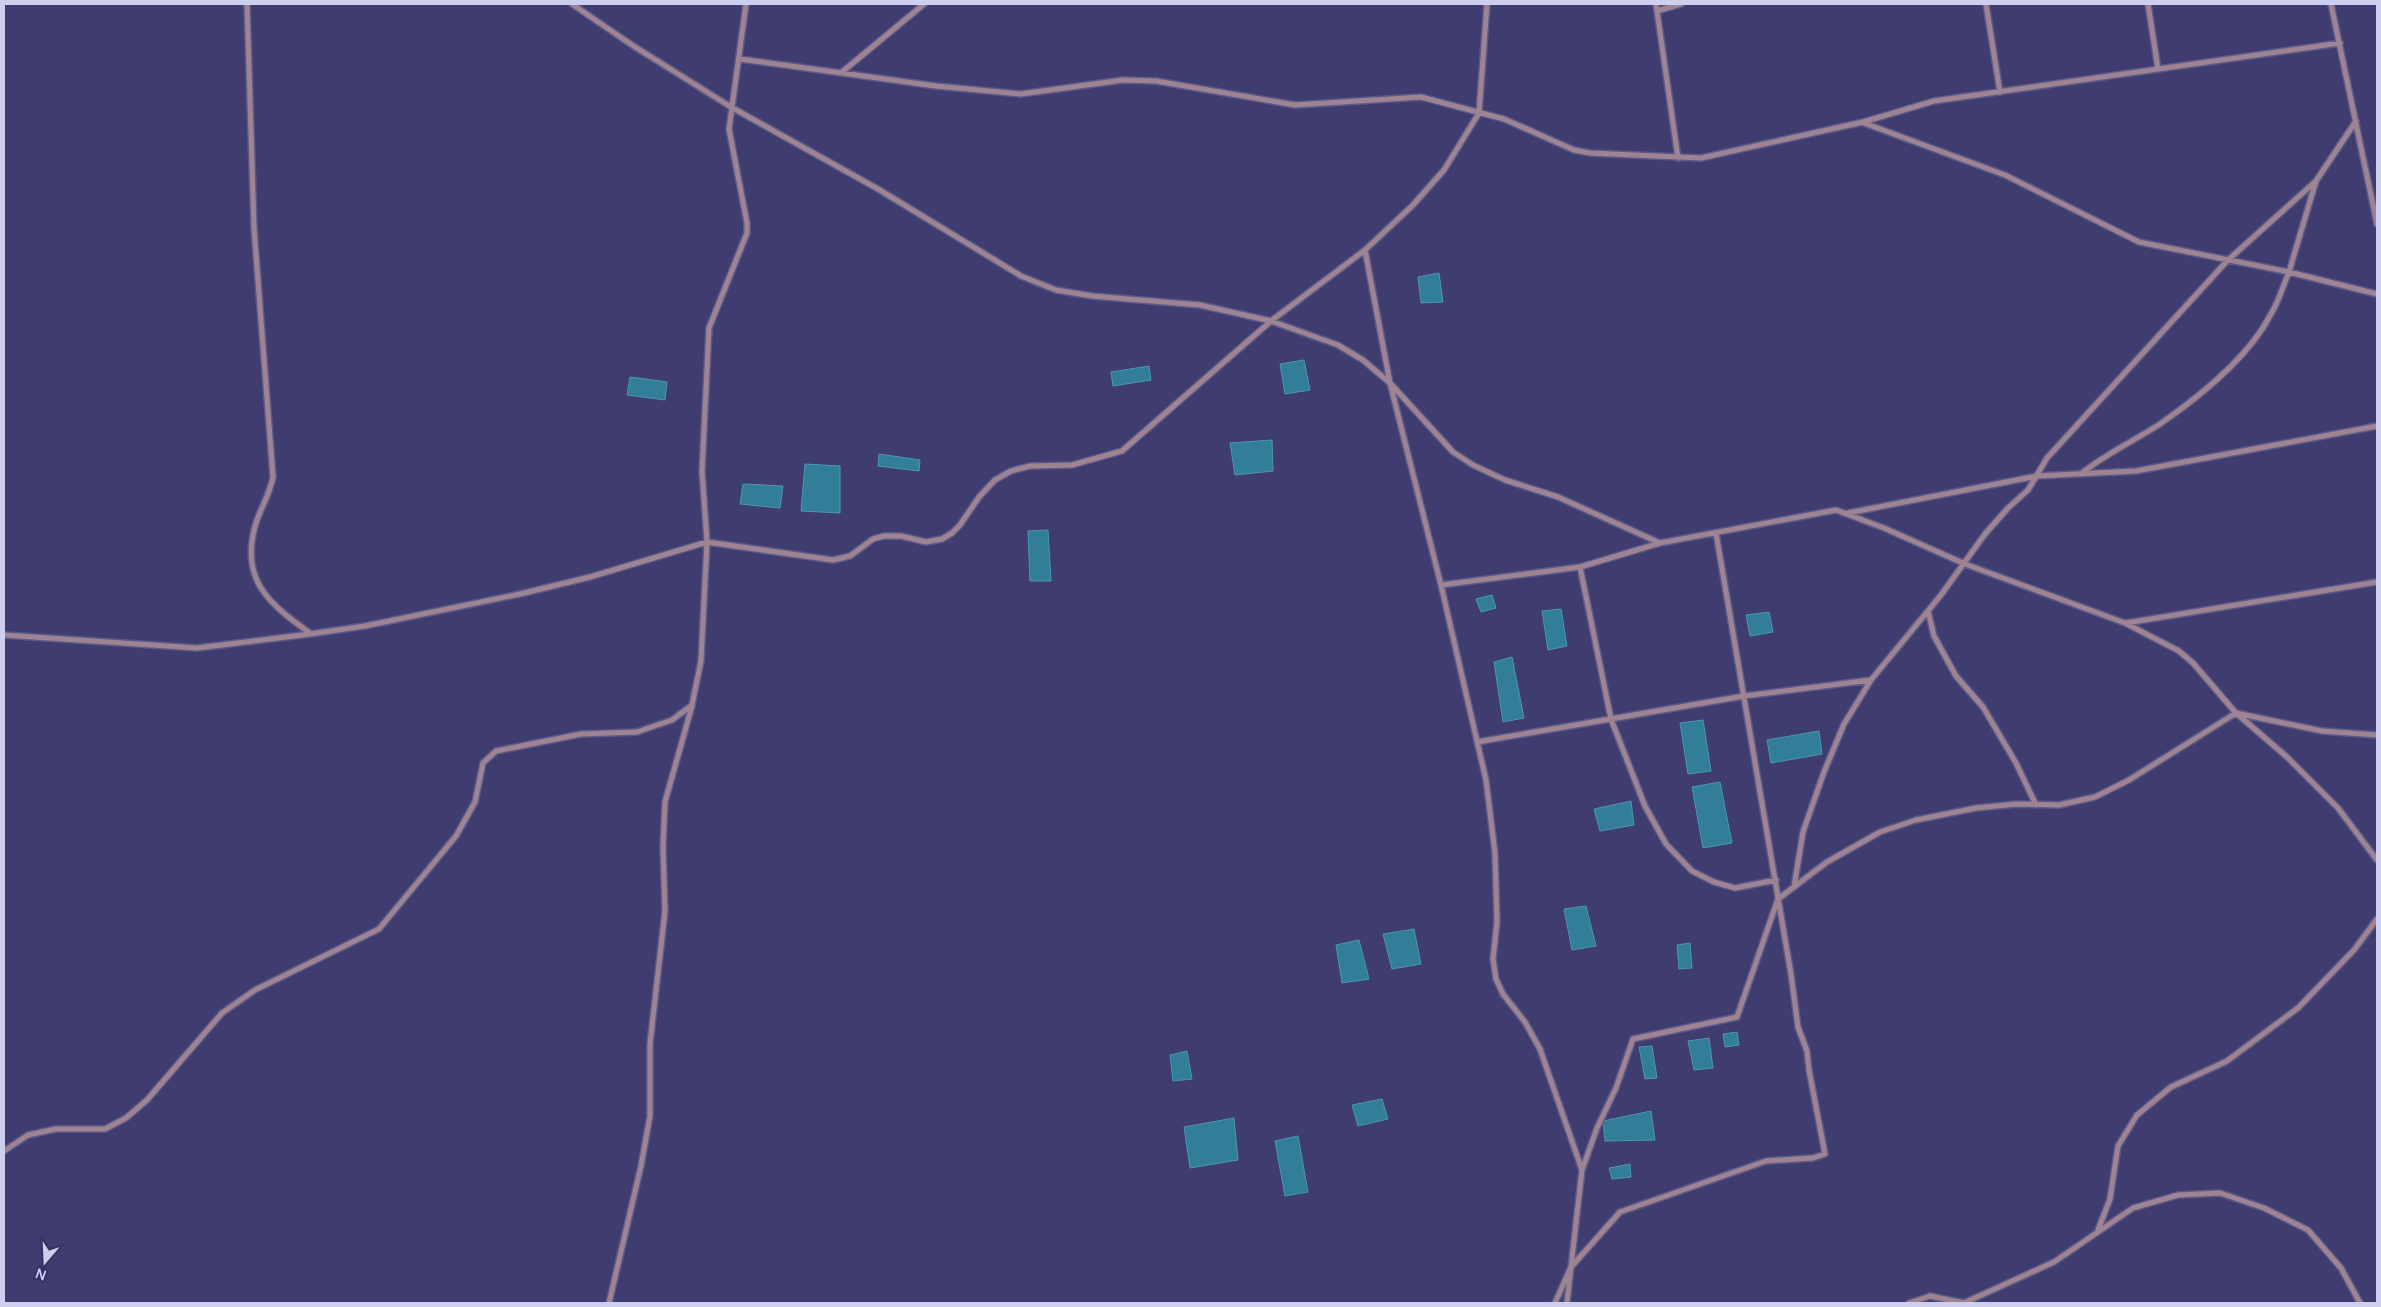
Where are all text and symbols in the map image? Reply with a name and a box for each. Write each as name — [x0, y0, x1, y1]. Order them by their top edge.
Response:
north arrow — [20, 1237, 70, 1287]
text: N — [33, 1264, 48, 1285]

